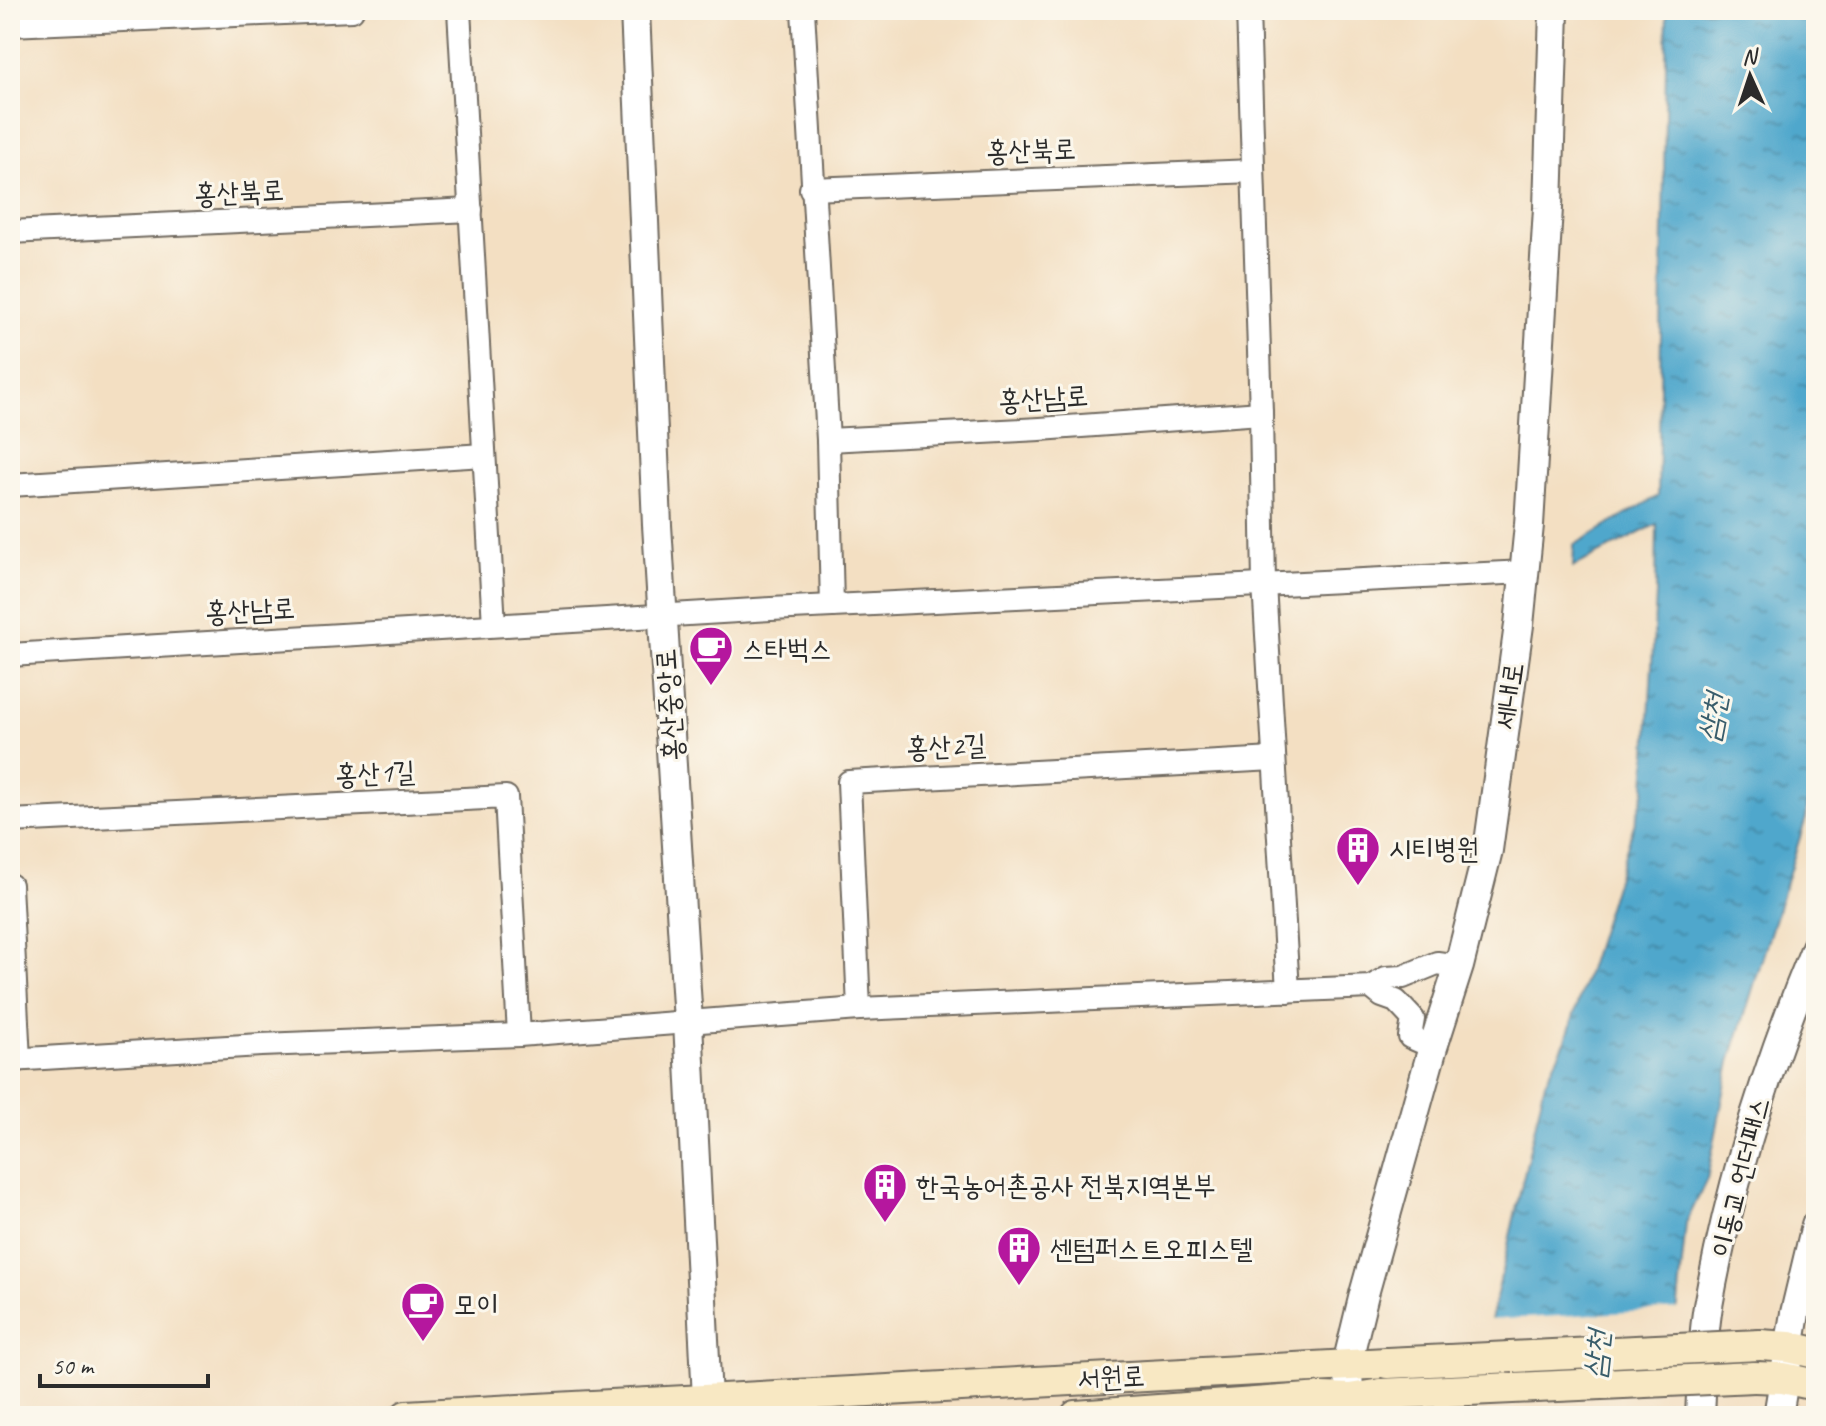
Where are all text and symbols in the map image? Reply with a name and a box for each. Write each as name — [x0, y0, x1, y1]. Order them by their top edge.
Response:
north arrow — [1710, 36, 1790, 116]
text: N — [1741, 43, 1760, 71]
street label: 홍산북로 — [985, 131, 1077, 169]
street label: 홍산북로 — [193, 172, 285, 212]
street label: 홍산남로 — [997, 377, 1089, 419]
street label: 홍산남로 — [204, 590, 296, 630]
cafe icon: 스타벅스 — [687, 624, 735, 687]
place label: 스타벅스 — [742, 631, 832, 666]
street label: 홍산중앙로 — [648, 648, 690, 762]
street label: 세내로 — [1487, 660, 1531, 732]
water label: 삼천 — [1689, 687, 1736, 744]
street label: 홍산2길 — [905, 726, 987, 766]
street label: 홍산1길 — [334, 753, 416, 793]
building icon: 시티병원 — [1334, 824, 1382, 887]
place label: 시티병원 — [1389, 831, 1479, 866]
street label: 이동교 언더패스 — [1703, 1093, 1777, 1261]
building icon: 한국농어촌공사 전북지역본부 — [861, 1161, 909, 1224]
place label: 한국농어촌공사 전북지역본부 — [916, 1168, 1216, 1203]
building icon: 센텀퍼스트오피스텔 — [995, 1224, 1043, 1287]
place label: 센텀퍼스트오피스텔 — [1050, 1231, 1253, 1266]
cafe icon: 모이 — [399, 1280, 447, 1343]
place label: 모이 — [454, 1287, 499, 1322]
water label: 삼천 — [1575, 1325, 1618, 1380]
scale bar — [40, 1338, 208, 1388]
text: 50 m — [52, 1351, 95, 1381]
street label: 서원로 — [1076, 1358, 1146, 1396]

